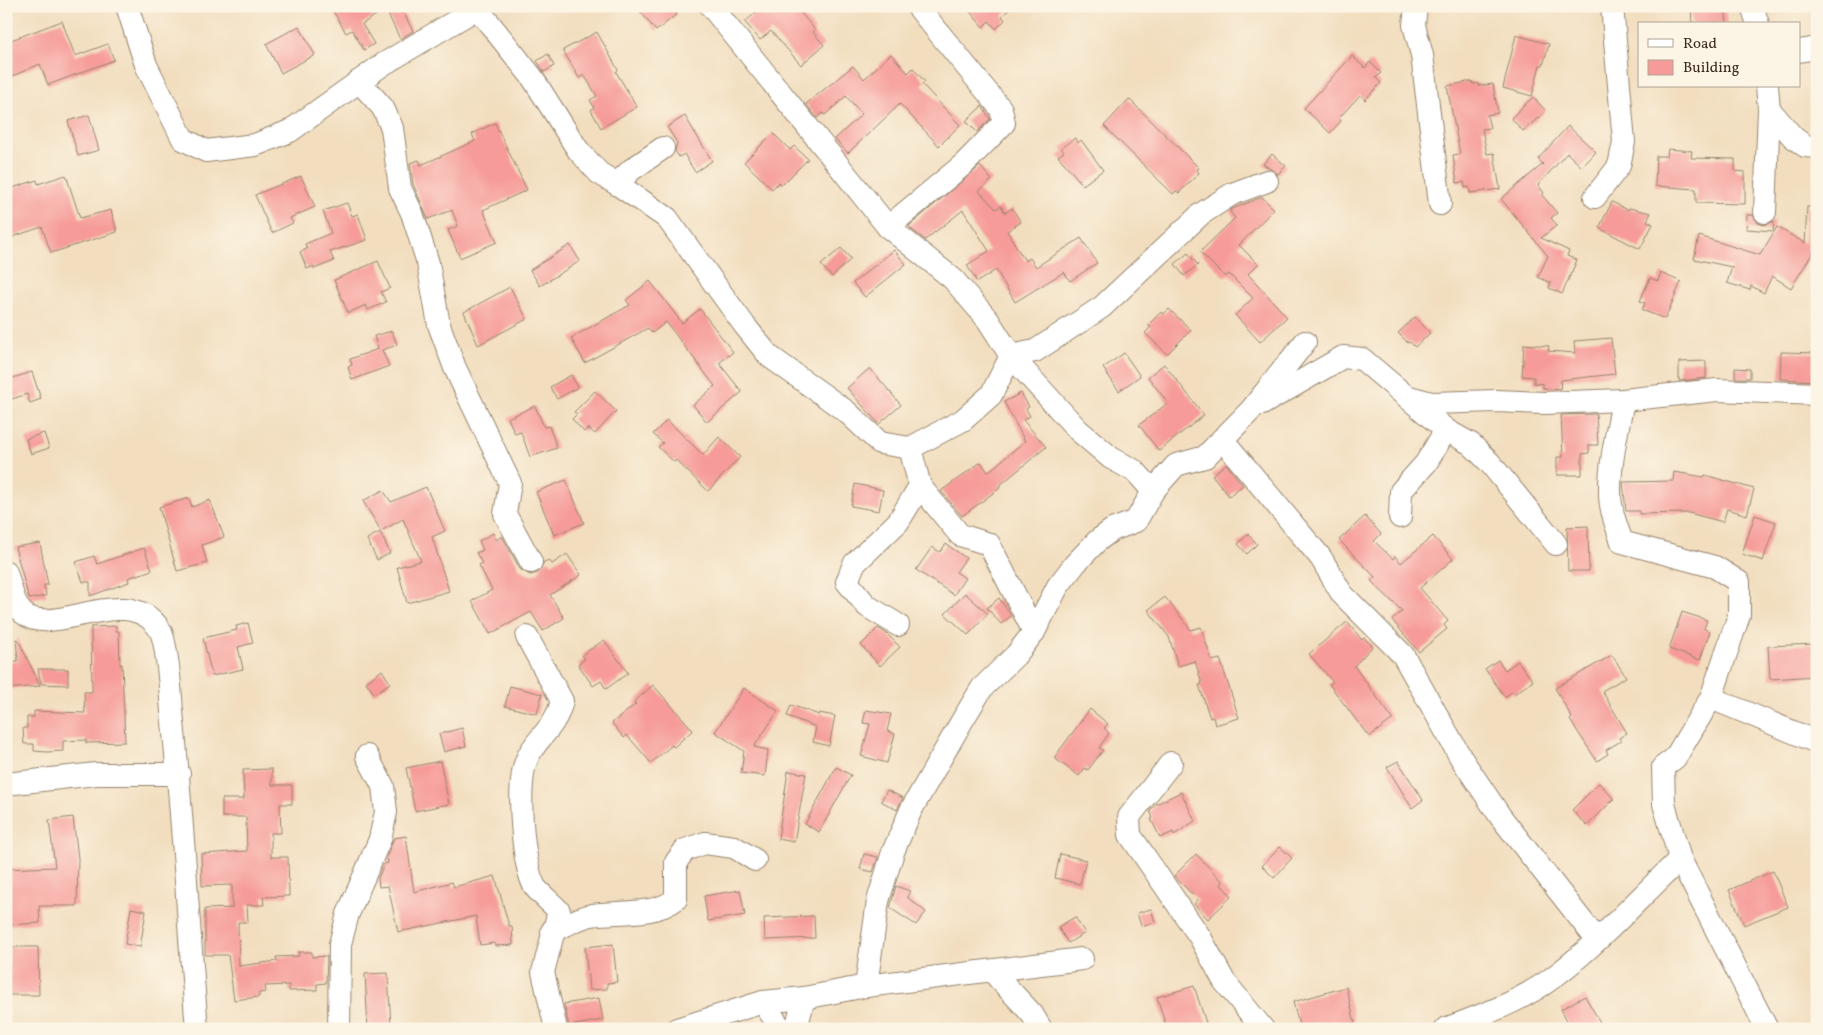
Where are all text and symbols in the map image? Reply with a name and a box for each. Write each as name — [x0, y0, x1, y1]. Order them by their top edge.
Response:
legend — [1638, 22, 1800, 88]
text: Road — [1683, 34, 1717, 55]
text: Building — [1683, 58, 1740, 79]

